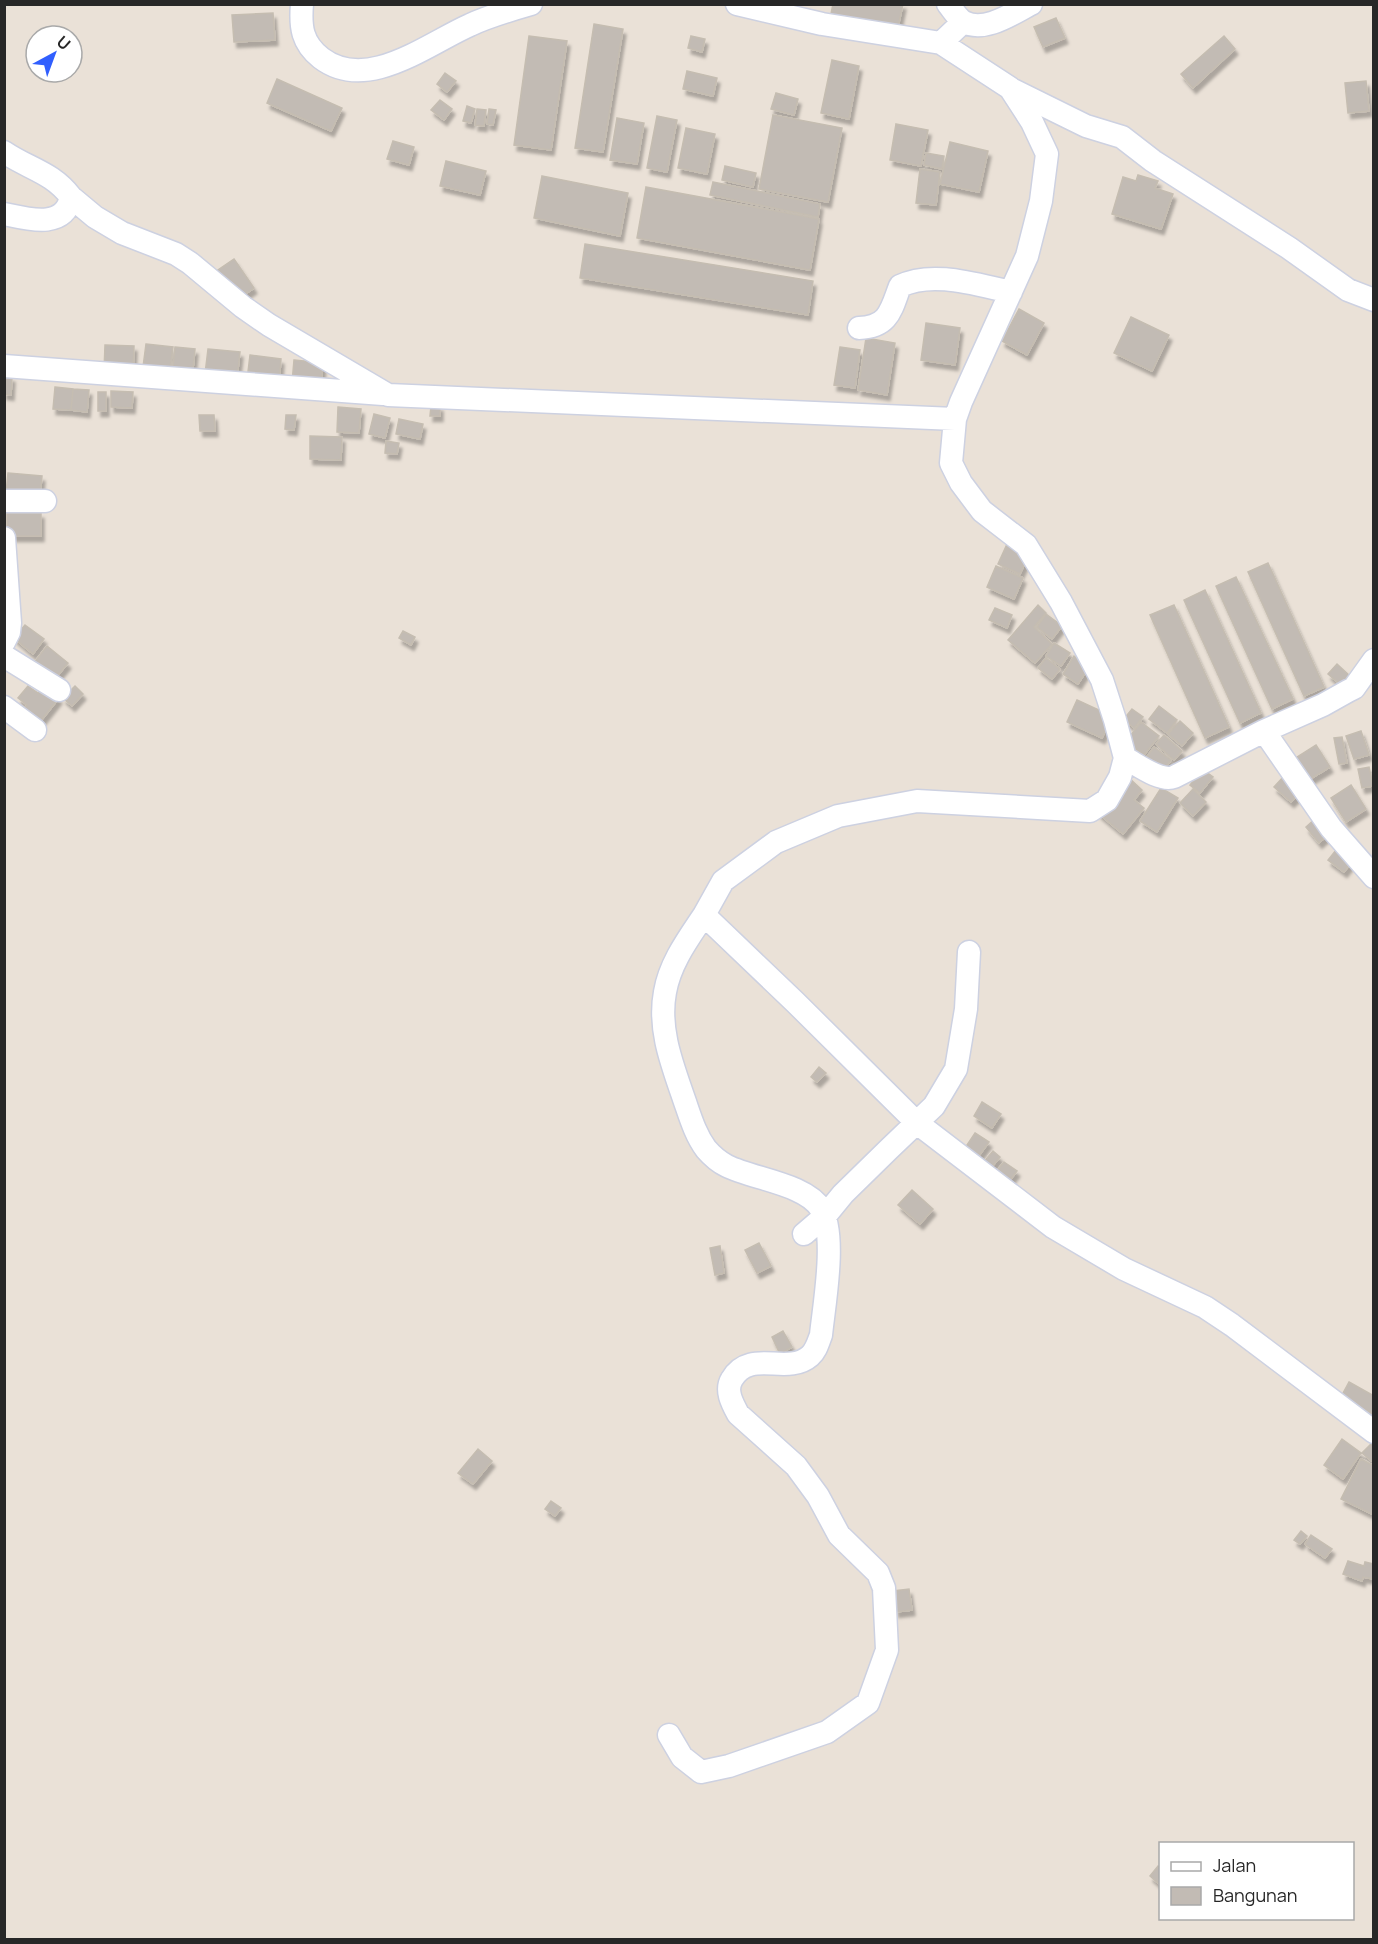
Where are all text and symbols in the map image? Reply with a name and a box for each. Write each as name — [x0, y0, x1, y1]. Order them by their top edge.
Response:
north arrow — [24, 24, 84, 84]
text: U — [52, 31, 75, 55]
legend — [1159, 1842, 1354, 1920]
text: Jalan — [1213, 1853, 1256, 1877]
text: Bangunan — [1213, 1883, 1297, 1907]

